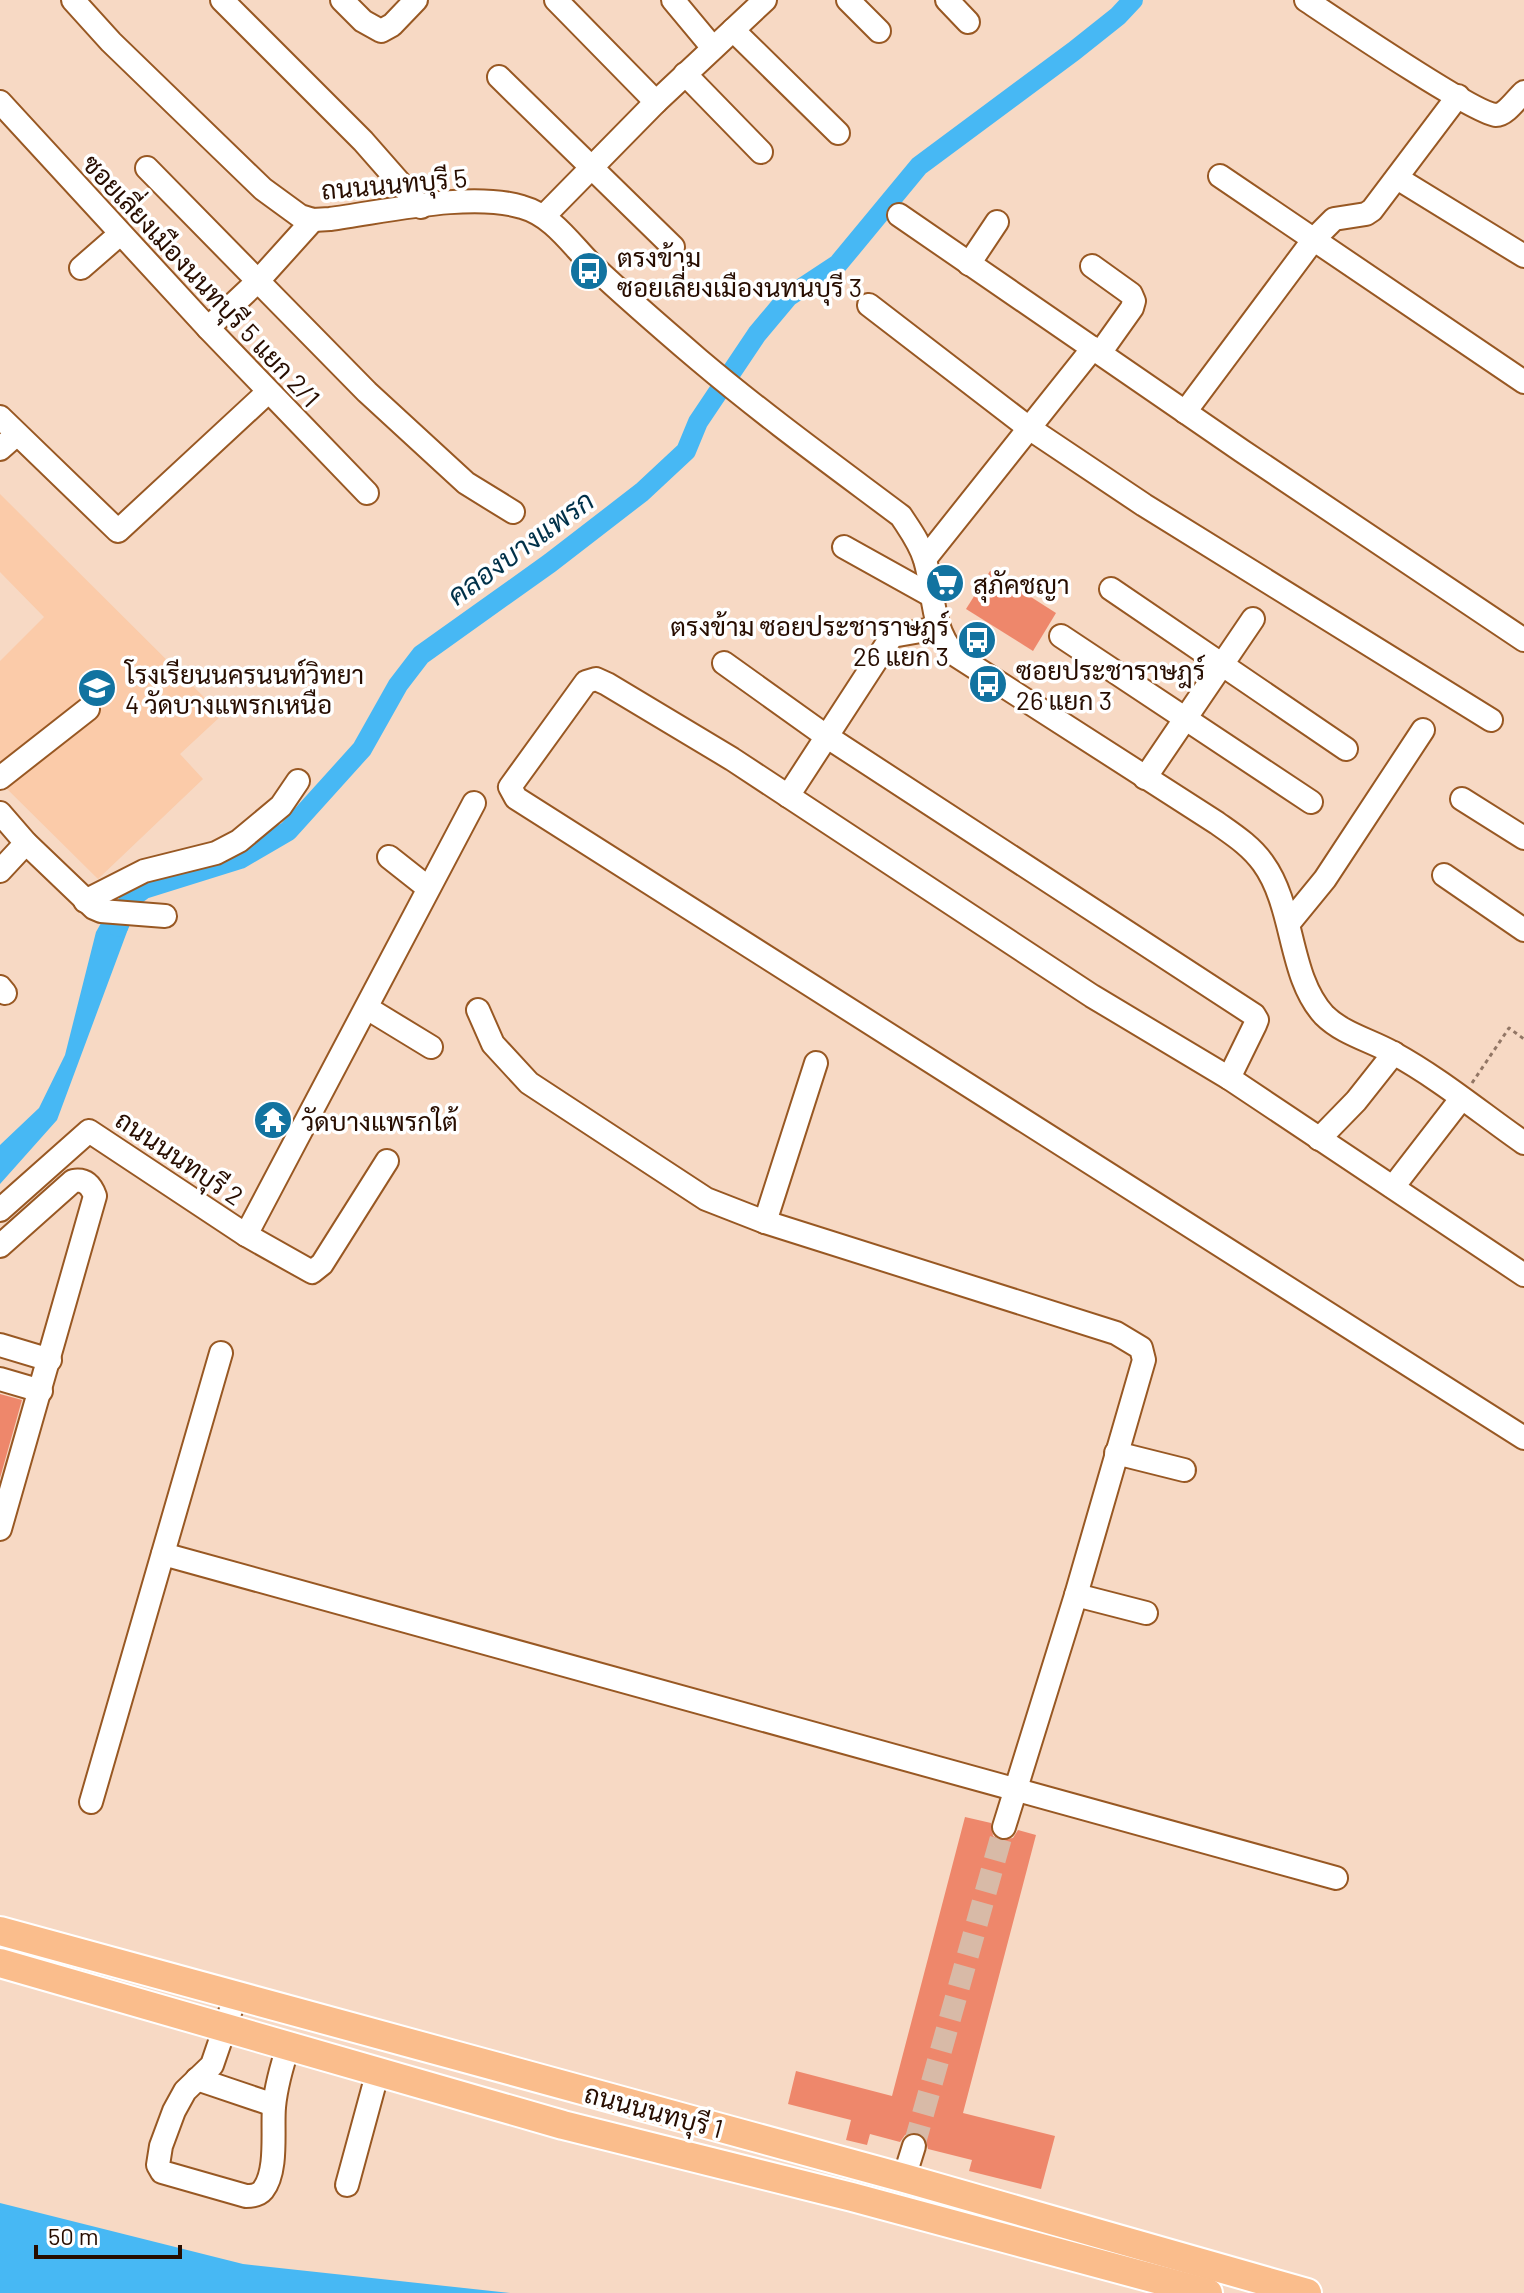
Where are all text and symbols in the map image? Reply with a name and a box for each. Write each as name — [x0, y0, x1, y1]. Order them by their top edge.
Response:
street label: ซอยเลี่ยงเมืองนนทบุรี 5 แยก 2/1 — [74, 144, 331, 415]
street label: ถนนนนทบุรี 5 — [320, 161, 469, 209]
place label: ตรงข้าม ซอยเลี่ยงเมืองนทนบุรี 3 — [617, 241, 862, 306]
bus stop icon: ตรงข้าม ซอยเลี่ยงเมืองนทนบุรี 3 — [568, 250, 610, 292]
water label: คลองบางแพรก — [440, 482, 600, 612]
supermarket icon: สุภัคชญา — [924, 562, 966, 604]
place label: สุภัคชญา — [973, 568, 1070, 603]
place label: ตรงข้าม ซอยประชาราษฎร์ 26 แยก 3 — [670, 610, 949, 671]
bus stop icon: ตรงข้าม ซอยประชาราษฎร์ 26 แยก 3 — [956, 619, 998, 661]
place label: ซอยประชาราษฎร์ 26 แยก 3 — [1016, 654, 1205, 715]
place label: โรงเรียนนครนนท์วิทยา 4 วัดบางแพรกเหนือ — [123, 658, 364, 719]
bus stop icon: ซอยประชาราษฎร์ 26 แยก 3 — [967, 663, 1009, 705]
school or university icon: โรงเรียนนครนนท์วิทยา 4 วัดบางแพรกเหนือ — [76, 667, 118, 709]
temple icon: วัดบางแพรกใต้ — [252, 1099, 294, 1141]
street label: ถนนนนทบุรี 2 — [108, 1103, 250, 1214]
place label: วัดบางแพรกใต้ — [301, 1105, 459, 1136]
street label: ถนนนนทบุรี 1 — [580, 2077, 727, 2147]
scale bar — [36, 2209, 180, 2259]
text: 50 m — [48, 2221, 99, 2250]

